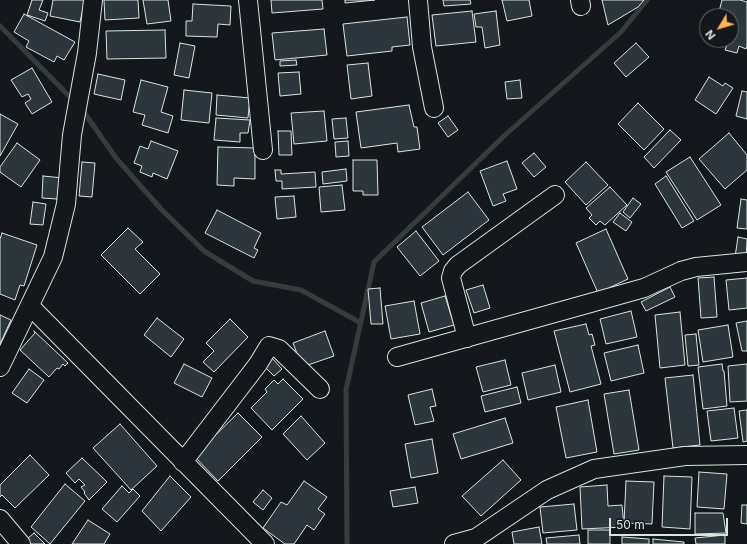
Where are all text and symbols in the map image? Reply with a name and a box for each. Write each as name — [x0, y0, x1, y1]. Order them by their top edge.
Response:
north arrow — [699, 8, 739, 48]
text: N — [702, 27, 718, 42]
scale bar — [611, 510, 730, 536]
text: 50 m — [616, 517, 645, 532]

